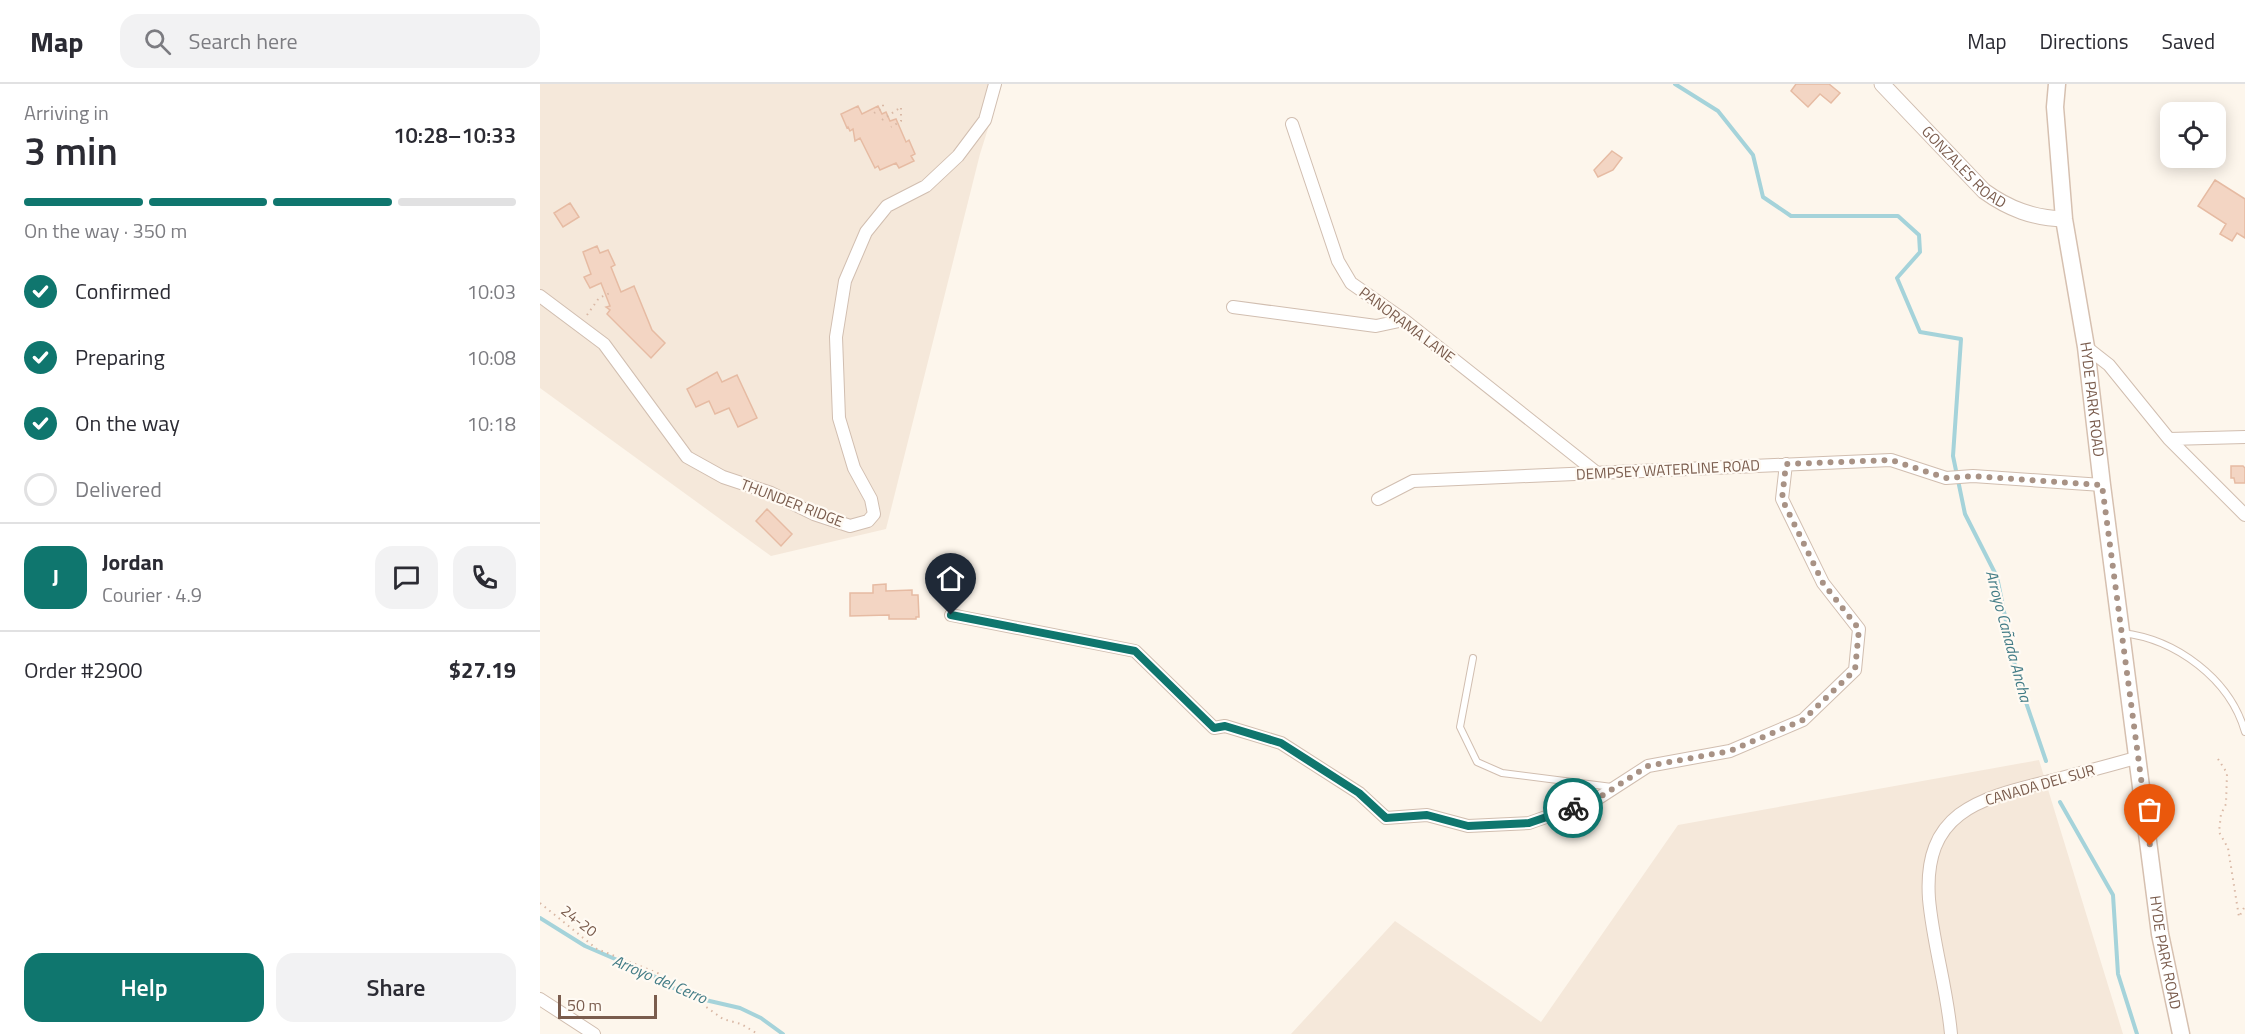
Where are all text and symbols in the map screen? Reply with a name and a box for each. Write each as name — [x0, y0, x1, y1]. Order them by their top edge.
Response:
search box — [120, 14, 540, 68]
text: Map — [30, 20, 84, 63]
text: Search here — [189, 24, 298, 58]
icon: search — [141, 25, 174, 58]
text: Map — [1967, 25, 2007, 57]
text: Directions — [2040, 25, 2129, 57]
text: Saved — [2162, 25, 2215, 57]
text: Arriving in — [24, 97, 109, 128]
map controls — [2160, 102, 2226, 168]
button: locate — [2160, 102, 2226, 168]
text: 10:28–10:33 — [393, 118, 516, 152]
street label: GONZALES ROAD — [1917, 120, 2011, 214]
text: 3 min — [24, 121, 118, 180]
text: On the way · 350 m — [24, 215, 187, 246]
text: Confirmed — [75, 274, 171, 308]
icon: check — [24, 275, 57, 308]
text: 10:03 — [467, 276, 516, 307]
street label: PANORAMA LANE — [1355, 281, 1460, 368]
text: Preparing — [75, 340, 165, 374]
street label: HYDE PARK ROAD — [2074, 340, 2111, 458]
icon: check — [24, 341, 57, 374]
text: 10:08 — [467, 342, 516, 373]
text: On the way — [75, 406, 180, 440]
icon: check — [24, 407, 57, 440]
text: 10:18 — [467, 408, 516, 439]
street label: DEMPSEY WATERLINE ROAD — [1575, 453, 1760, 486]
text: Delivered — [75, 472, 162, 506]
street label: THUNDER RIDGE — [737, 472, 847, 533]
text: Jordan — [102, 545, 164, 579]
button: chat — [375, 546, 438, 609]
button: phone — [453, 546, 516, 609]
pin — [925, 553, 976, 615]
text: J — [52, 560, 59, 594]
icon: home — [934, 562, 967, 595]
water label: Arroyo Cañada Ancha — [1980, 567, 2038, 706]
text: Courier · 4.9 — [102, 579, 202, 610]
text: Order #2900 — [24, 653, 143, 687]
text: $27.19 — [449, 653, 516, 687]
street label: CANADA DEL SUR — [1982, 758, 2098, 811]
courier — [1543, 778, 1603, 838]
pin — [2124, 784, 2175, 846]
icon: bike — [1557, 792, 1590, 825]
icon: bag — [2133, 793, 2166, 826]
street label: HYDE PARK ROAD — [2144, 894, 2188, 1011]
street label: 24-20 — [556, 899, 602, 942]
water label: Arroyo del Cerro — [609, 948, 712, 1010]
button: Help — [24, 953, 264, 1022]
button: Share — [276, 953, 516, 1022]
scale bar — [558, 992, 657, 1020]
text: 50 m — [567, 993, 602, 1017]

